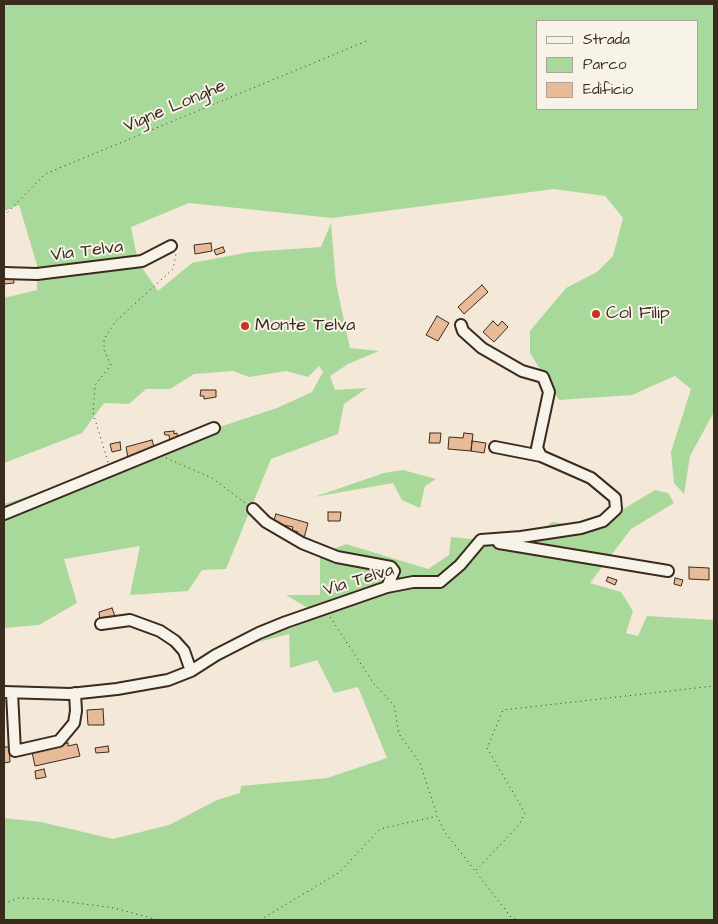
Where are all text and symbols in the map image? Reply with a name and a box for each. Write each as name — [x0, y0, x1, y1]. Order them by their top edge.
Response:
legend — [536, 20, 698, 110]
text: Strada — [583, 29, 630, 50]
text: Parco — [583, 54, 626, 75]
street label: Vigne Longhe — [121, 76, 229, 138]
text: Edificio — [583, 79, 633, 100]
street label: Via Telva — [50, 237, 124, 267]
place label: Col Filip — [606, 303, 670, 325]
marker: Col Filip — [590, 308, 602, 320]
place label: Monte Telva — [255, 315, 356, 337]
marker: Monte Telva — [239, 320, 251, 332]
street label: Via Telva — [321, 560, 397, 602]

